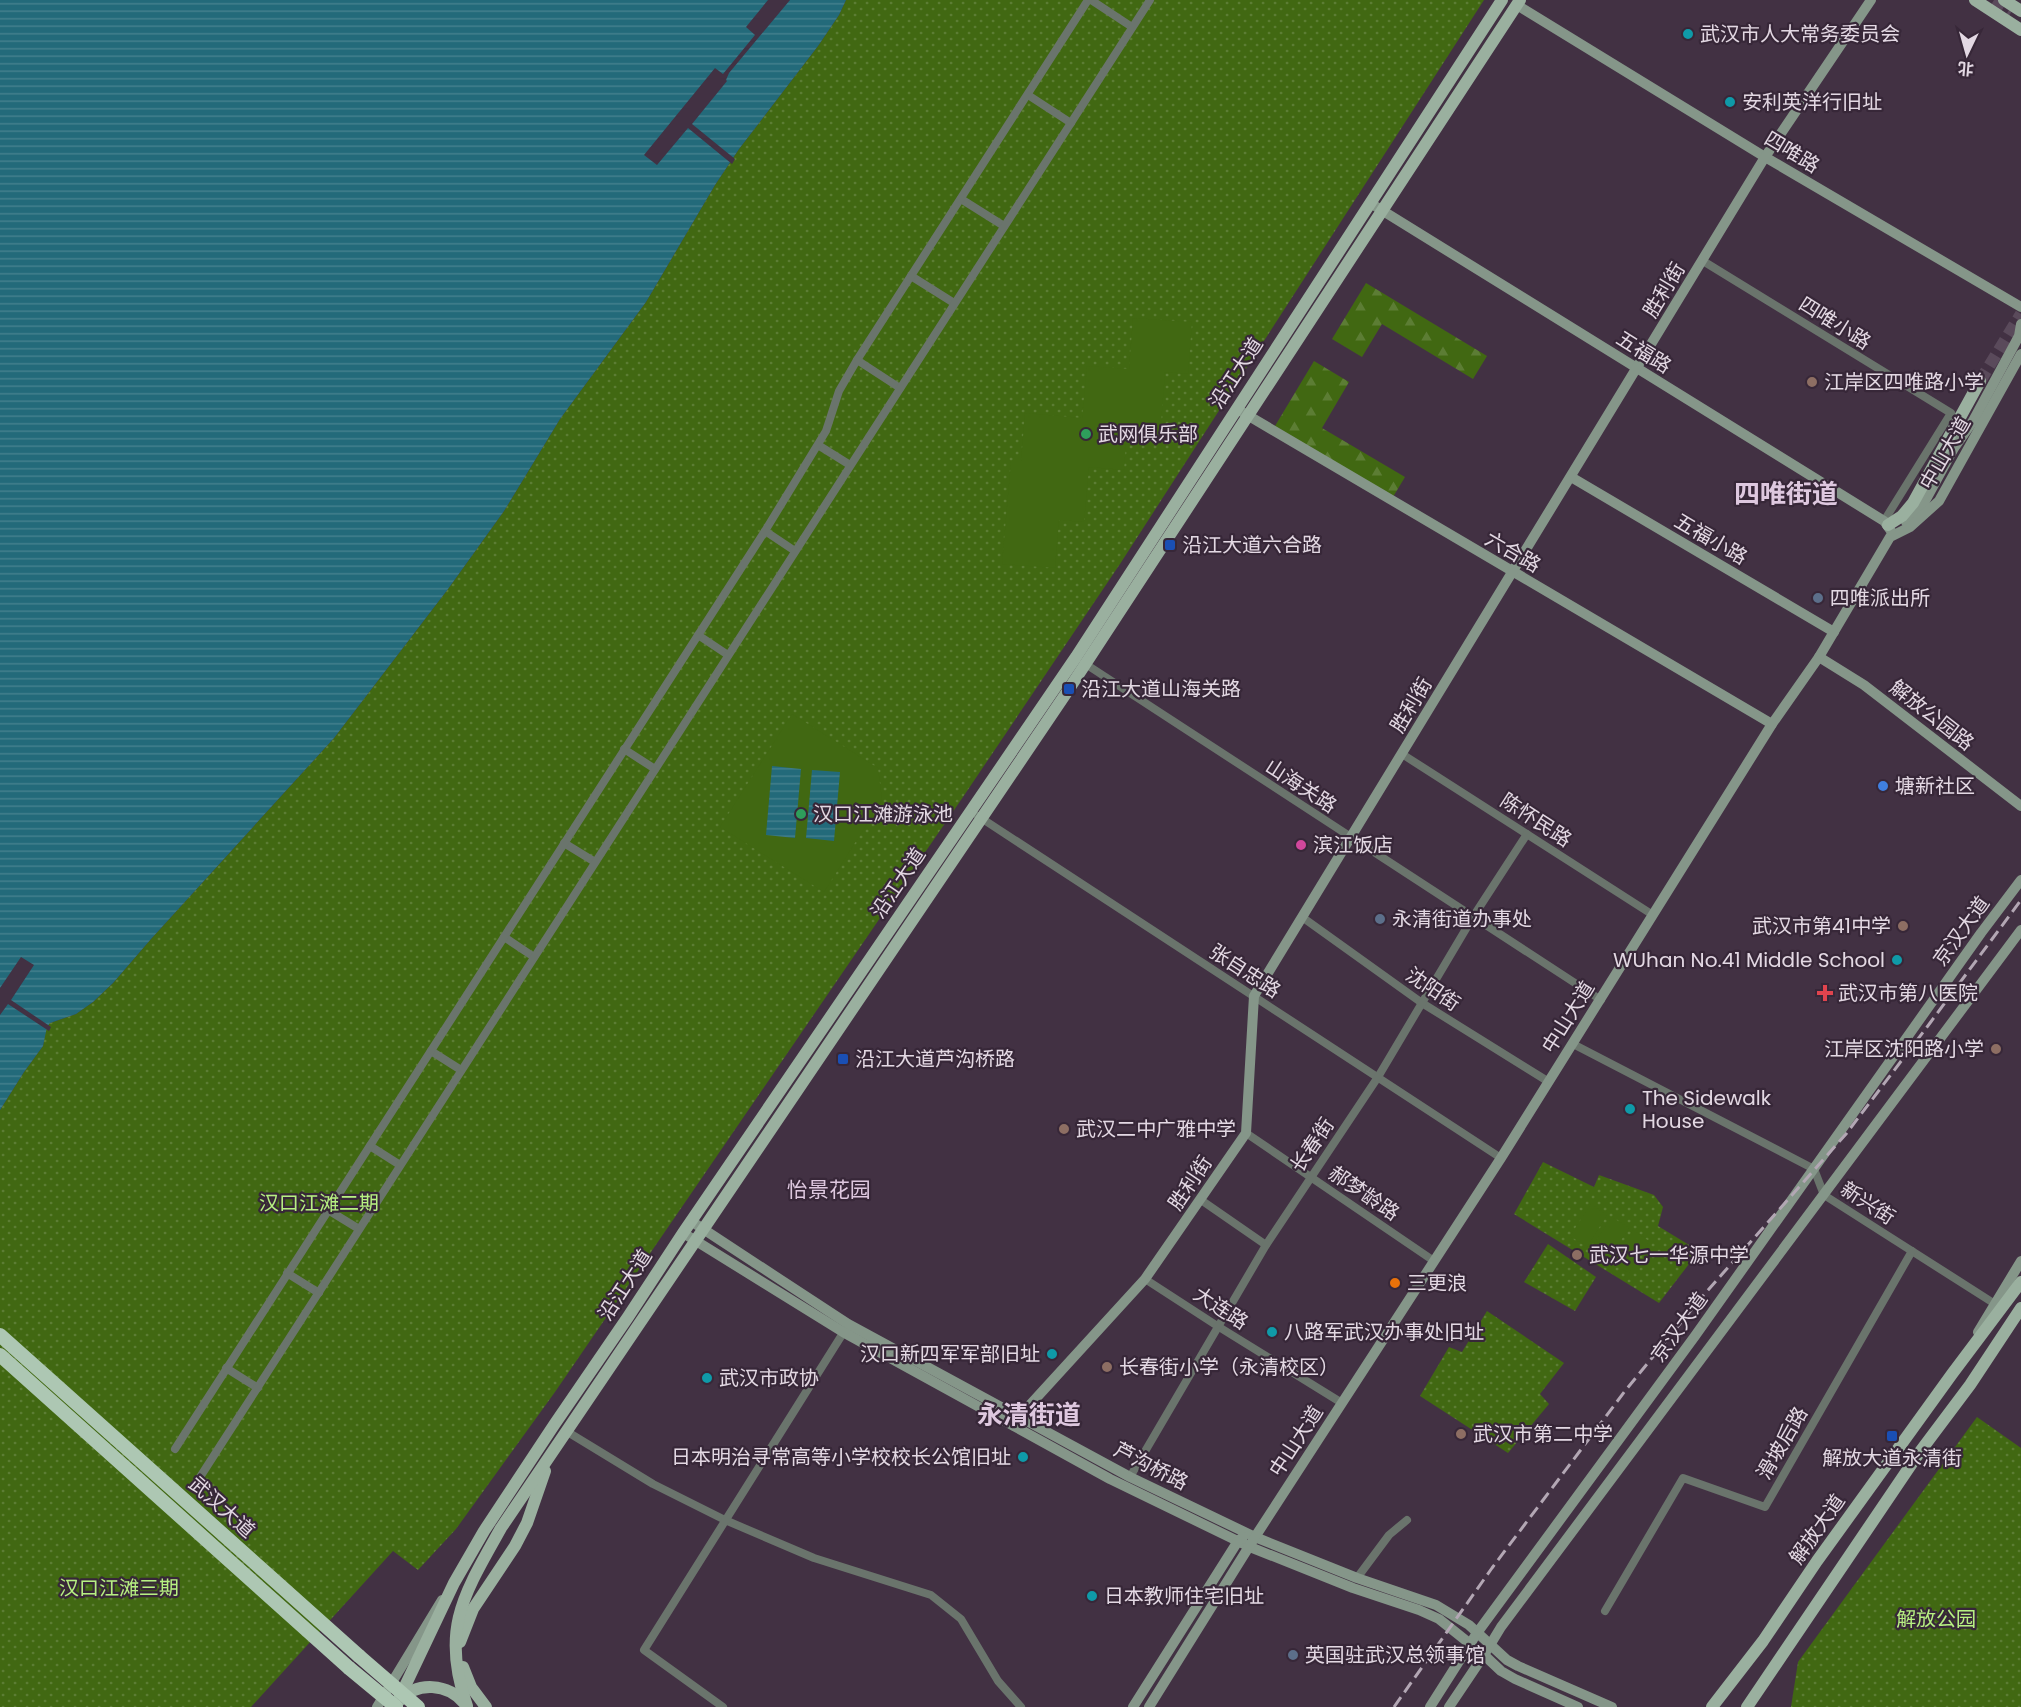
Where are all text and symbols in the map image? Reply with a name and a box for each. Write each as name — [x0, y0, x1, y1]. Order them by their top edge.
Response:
place label: 武汉市人大常务委员会 — [1700, 20, 1900, 48]
north arrow — [1937, 24, 1997, 84]
marker: 武汉市人大常务委员会 — [1681, 27, 1695, 41]
text: 北 — [1957, 56, 1975, 81]
place label: 安利英洋行旧址 — [1742, 88, 1882, 116]
marker: 安利英洋行旧址 — [1723, 95, 1737, 109]
street label: 四唯路 — [1759, 125, 1825, 179]
street label: 胜利街 — [1637, 257, 1691, 323]
street label: 四唯小路 — [1794, 290, 1876, 356]
street label: 五福路 — [1611, 324, 1677, 380]
street label: 沿江大道 — [1202, 332, 1270, 414]
place label: 江岸区四唯路小学 — [1824, 368, 1984, 396]
marker: 江岸区四唯路小学 — [1805, 375, 1819, 389]
street label: 中山大道 — [1913, 411, 1977, 495]
place label: 武网俱乐部 — [1098, 420, 1198, 448]
marker: 武网俱乐部 — [1079, 427, 1093, 441]
district label: 四唯街道 — [1734, 476, 1838, 512]
street label: 五福小路 — [1669, 507, 1753, 571]
street label: 六合路 — [1480, 525, 1546, 579]
place label: 沿江大道六合路 — [1182, 531, 1322, 559]
marker: 沿江大道六合路 — [1163, 538, 1177, 552]
place label: 四唯派出所 — [1830, 584, 1930, 612]
marker: 四唯派出所 — [1811, 591, 1825, 605]
street label: 胜利街 — [1384, 672, 1438, 738]
street label: 解放公园路 — [1884, 673, 1980, 757]
place label: 沿江大道山海关路 — [1081, 675, 1241, 703]
marker: 沿江大道山海关路 — [1062, 682, 1076, 696]
street label: 山海关路 — [1260, 752, 1342, 820]
place label: 塘新社区 — [1895, 772, 1975, 800]
marker: 塘新社区 — [1876, 779, 1890, 793]
street label: 陈怀民路 — [1495, 786, 1577, 854]
place label: 汉口江滩游泳池 — [813, 800, 953, 828]
marker: 汉口江滩游泳池 — [794, 807, 808, 821]
place label: 滨江饭店 — [1313, 831, 1393, 859]
marker: 滨江饭店 — [1294, 838, 1308, 852]
street label: 沿江大道 — [864, 842, 932, 924]
street label: 京汉大道 — [1926, 890, 1996, 972]
place label: 永清街道办事处 — [1392, 905, 1532, 933]
marker: 永清街道办事处 — [1373, 912, 1387, 926]
place label: 武汉市第41中学 — [1752, 912, 1891, 940]
marker: 武汉市第41中学 — [1896, 919, 1910, 933]
street label: 张自忠路 — [1204, 937, 1286, 1005]
place label: WUhan No.41 Middle School — [1613, 946, 1885, 974]
marker: WUhan No.41 Middle School — [1890, 953, 1904, 967]
street label: 沈阳街 — [1400, 961, 1466, 1017]
street label: 中山大道 — [1535, 976, 1601, 1058]
place label: 武汉市第八医院 — [1838, 979, 1978, 1007]
marker: 武汉市第八医院 — [1816, 984, 1834, 1002]
place label: 江岸区沈阳路小学 — [1824, 1035, 1984, 1063]
marker: 江岸区沈阳路小学 — [1989, 1042, 2003, 1056]
place label: 沿江大道芦沟桥路 — [855, 1045, 1015, 1073]
marker: 沿江大道芦沟桥路 — [836, 1052, 850, 1066]
place label: The Sidewalk House — [1642, 1084, 1772, 1135]
marker: The Sidewalk House — [1623, 1102, 1637, 1116]
street label: 长春街 — [1284, 1112, 1340, 1178]
place label: 武汉二中广雅中学 — [1076, 1115, 1236, 1143]
marker: 武汉二中广雅中学 — [1057, 1122, 1071, 1136]
street label: 胜利街 — [1162, 1150, 1218, 1216]
street label: 郝梦龄路 — [1323, 1159, 1405, 1227]
district label: 怡景花园 — [787, 1175, 871, 1204]
street label: 新兴街 — [1835, 1175, 1901, 1231]
park label: 汉口江滩二期 — [259, 1189, 379, 1217]
place label: 武汉七一华源中学 — [1589, 1241, 1749, 1269]
street label: 沿江大道 — [591, 1244, 659, 1326]
marker: 武汉七一华源中学 — [1570, 1248, 1584, 1262]
place label: 三更浪 — [1407, 1269, 1467, 1297]
marker: 三更浪 — [1388, 1276, 1402, 1290]
street label: 大连路 — [1188, 1280, 1254, 1336]
street label: 京汉大道 — [1644, 1286, 1714, 1368]
place label: 八路军武汉办事处旧址 — [1284, 1318, 1484, 1346]
marker: 八路军武汉办事处旧址 — [1265, 1325, 1279, 1339]
place label: 汉口新四军军部旧址 — [860, 1340, 1040, 1368]
marker: 汉口新四军军部旧址 — [1045, 1347, 1059, 1361]
place label: 长春街小学（永清校区） — [1119, 1353, 1339, 1381]
marker: 长春街小学（永清校区） — [1100, 1360, 1114, 1374]
place label: 武汉市政协 — [719, 1364, 819, 1392]
marker: 武汉市政协 — [700, 1371, 714, 1385]
district label: 永清街道 — [977, 1397, 1081, 1433]
street label: 中山大道 — [1262, 1400, 1330, 1482]
street label: 滑坡后路 — [1750, 1401, 1814, 1485]
place label: 武汉市第二中学 — [1473, 1420, 1613, 1448]
marker: 武汉市第二中学 — [1454, 1427, 1468, 1441]
marker: 解放大道永清街 — [1885, 1429, 1899, 1443]
street label: 芦沟桥路 — [1109, 1435, 1193, 1497]
place label: 日本明治寻常高等小学校校长公馆旧址 — [671, 1443, 1011, 1471]
place label: 解放大道永清街 — [1822, 1444, 1962, 1472]
marker: 日本明治寻常高等小学校校长公馆旧址 — [1016, 1450, 1030, 1464]
street label: 武汉大道 — [183, 1470, 261, 1544]
street label: 解放大道 — [1783, 1488, 1851, 1570]
park label: 汉口江滩三期 — [59, 1574, 179, 1602]
place label: 日本教师住宅旧址 — [1104, 1582, 1264, 1610]
marker: 日本教师住宅旧址 — [1085, 1589, 1099, 1603]
park label: 解放公园 — [1896, 1605, 1976, 1633]
place label: 英国驻武汉总领事馆 — [1305, 1641, 1485, 1669]
marker: 英国驻武汉总领事馆 — [1286, 1648, 1300, 1662]

